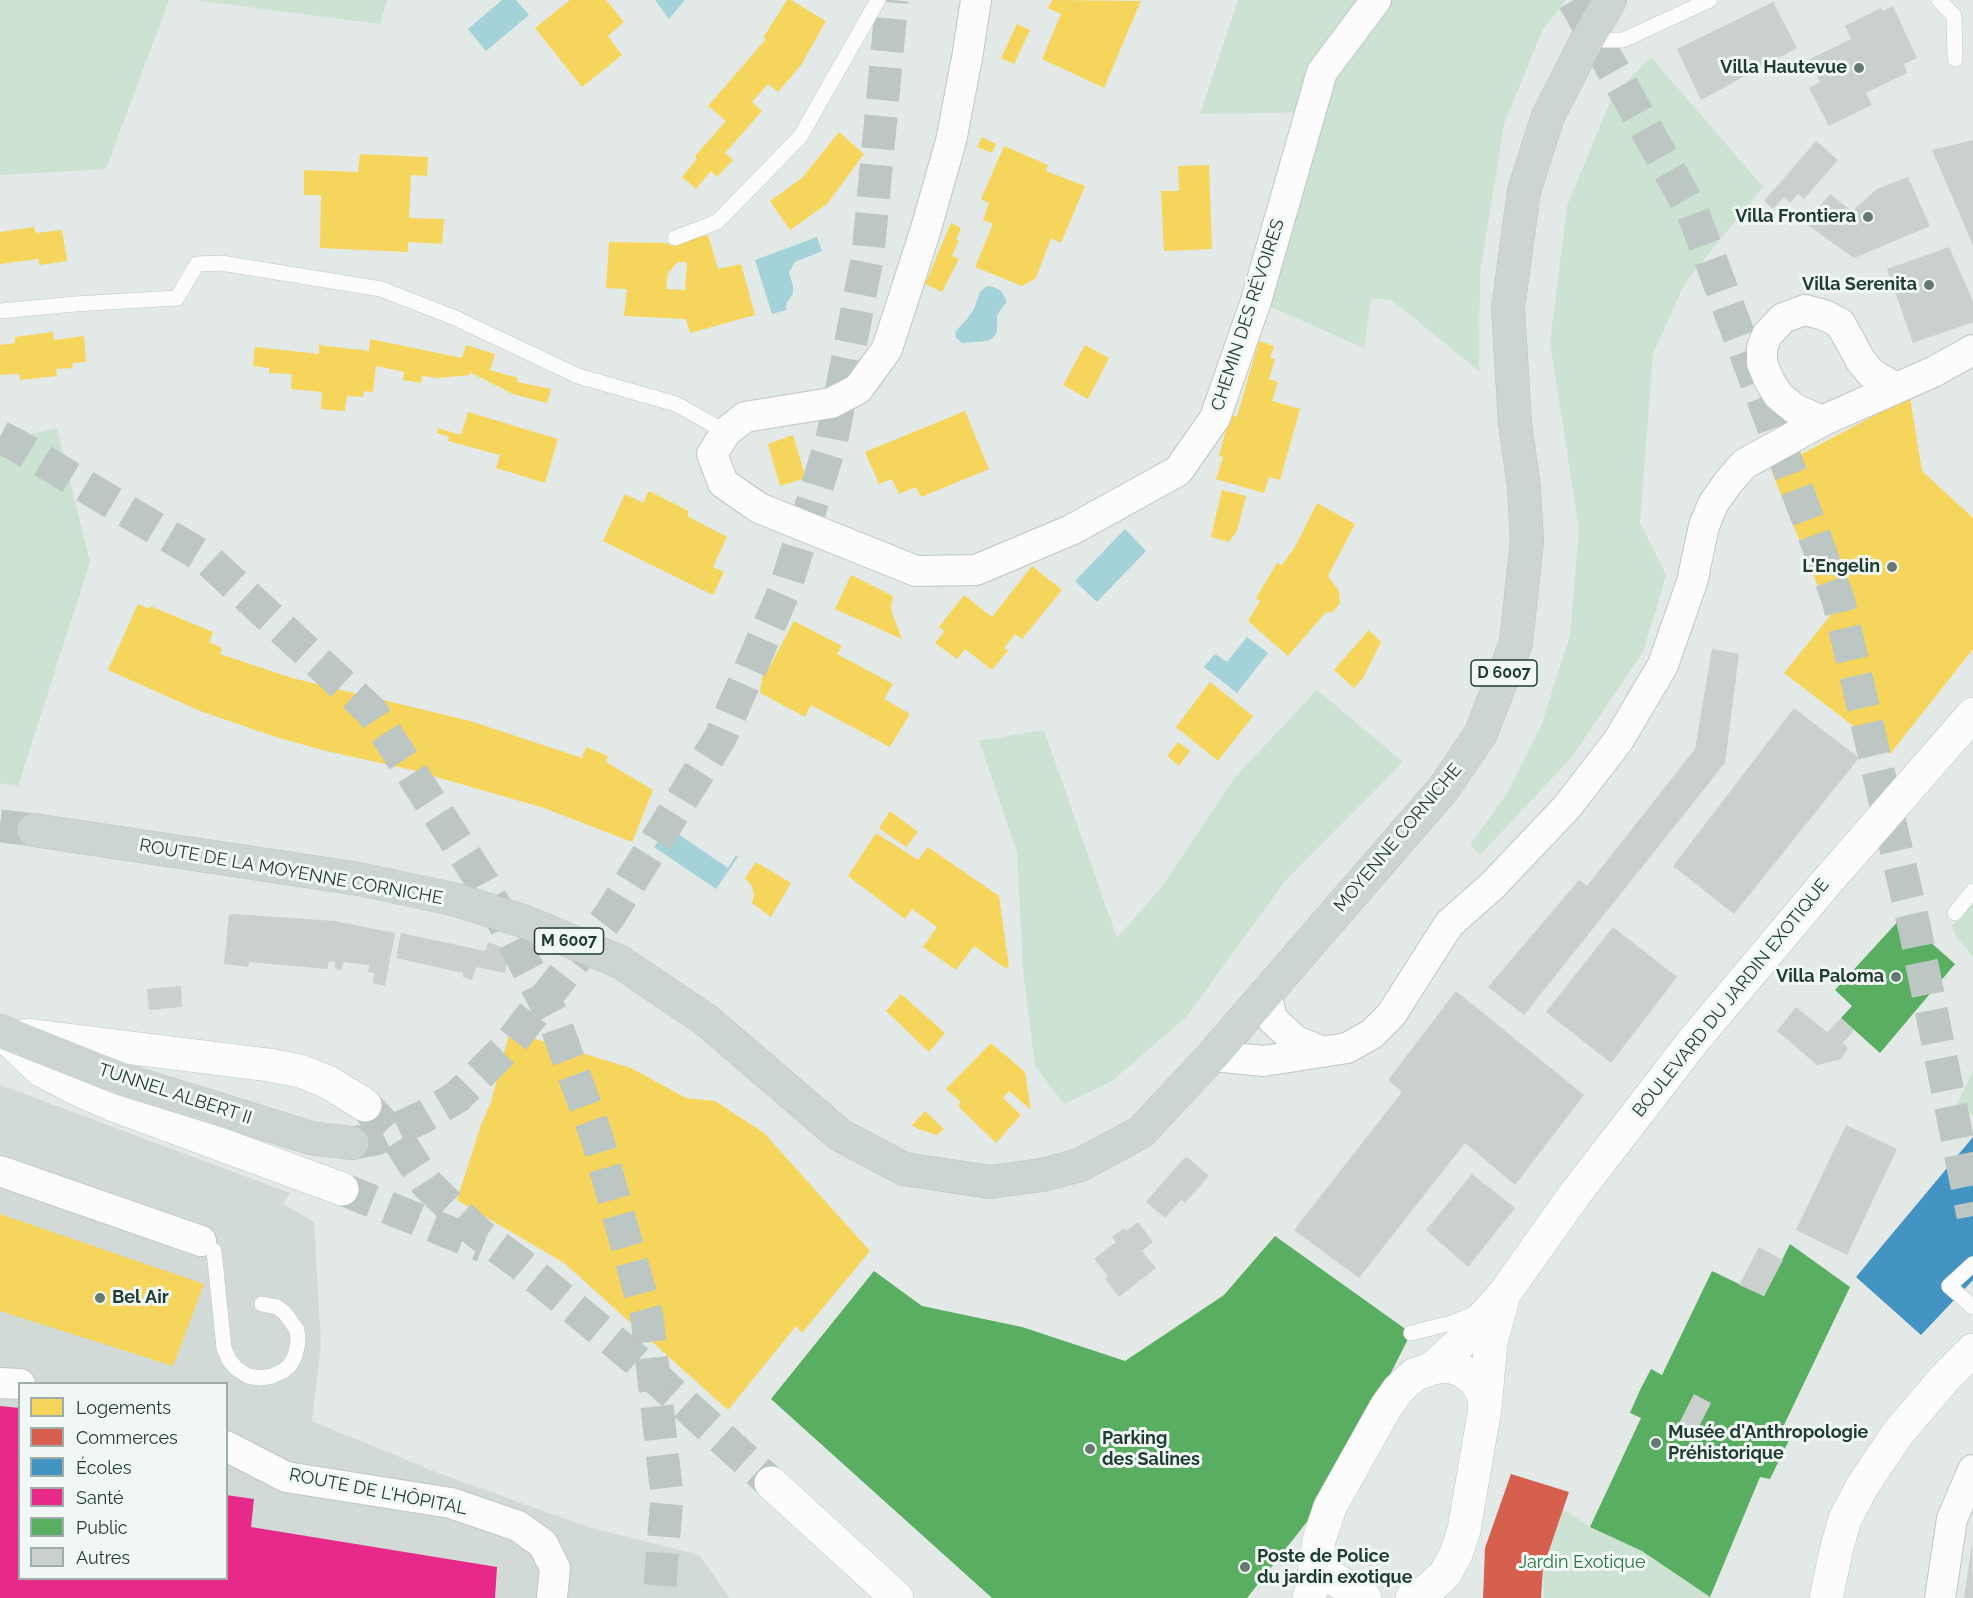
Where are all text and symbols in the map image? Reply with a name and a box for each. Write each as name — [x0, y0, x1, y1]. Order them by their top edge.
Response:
place label: Villa Hautevue — [1720, 57, 1847, 79]
marker: Villa Hautevue — [1852, 61, 1866, 75]
place label: Villa Frontiera — [1735, 206, 1856, 228]
marker: Villa Frontiera — [1861, 210, 1875, 224]
street label: CHEMIN DES RÉVOIRES — [1207, 216, 1289, 414]
place label: Villa Serenita — [1802, 274, 1917, 296]
marker: Villa Serenita — [1922, 278, 1936, 292]
place label: L'Engelin — [1802, 556, 1880, 578]
marker: L'Engelin — [1885, 560, 1899, 574]
road number: D 6007 — [1471, 660, 1537, 686]
street label: MOYENNE CORNICHE — [1330, 759, 1466, 917]
street label: ROUTE DE LA MOYENNE CORNICHE — [137, 835, 445, 909]
street label: BOULEVARD DU JARDIN EXOTIQUE — [1628, 874, 1834, 1122]
road number: M 6007 — [534, 928, 604, 954]
place label: Villa Paloma — [1776, 966, 1884, 988]
marker: Villa Paloma — [1889, 970, 1903, 984]
street label: TUNNEL ALBERT II — [96, 1059, 254, 1129]
place label: Bel Air — [112, 1287, 169, 1309]
marker: Bel Air — [93, 1291, 107, 1305]
legend — [18, 1382, 228, 1580]
text: Logements — [76, 1397, 171, 1418]
place label: Musée d'Anthropologie Préhistorique — [1668, 1422, 1868, 1464]
text: Commerces — [76, 1427, 178, 1448]
place label: Parking des Salines — [1102, 1428, 1200, 1470]
marker: Musée d'Anthropologie Préhistorique — [1649, 1436, 1663, 1450]
marker: Parking des Salines — [1083, 1442, 1097, 1456]
text: Écoles — [76, 1457, 131, 1478]
street label: ROUTE DE L'HÔPITAL — [287, 1464, 469, 1520]
text: Santé — [76, 1487, 124, 1508]
text: Public — [76, 1517, 128, 1538]
place label: Poste de Police du jardin exotique — [1257, 1546, 1412, 1588]
text: Autres — [76, 1547, 130, 1568]
park label: Jardin Exotique — [1518, 1552, 1646, 1574]
marker: Poste de Police du jardin exotique — [1238, 1560, 1252, 1574]

